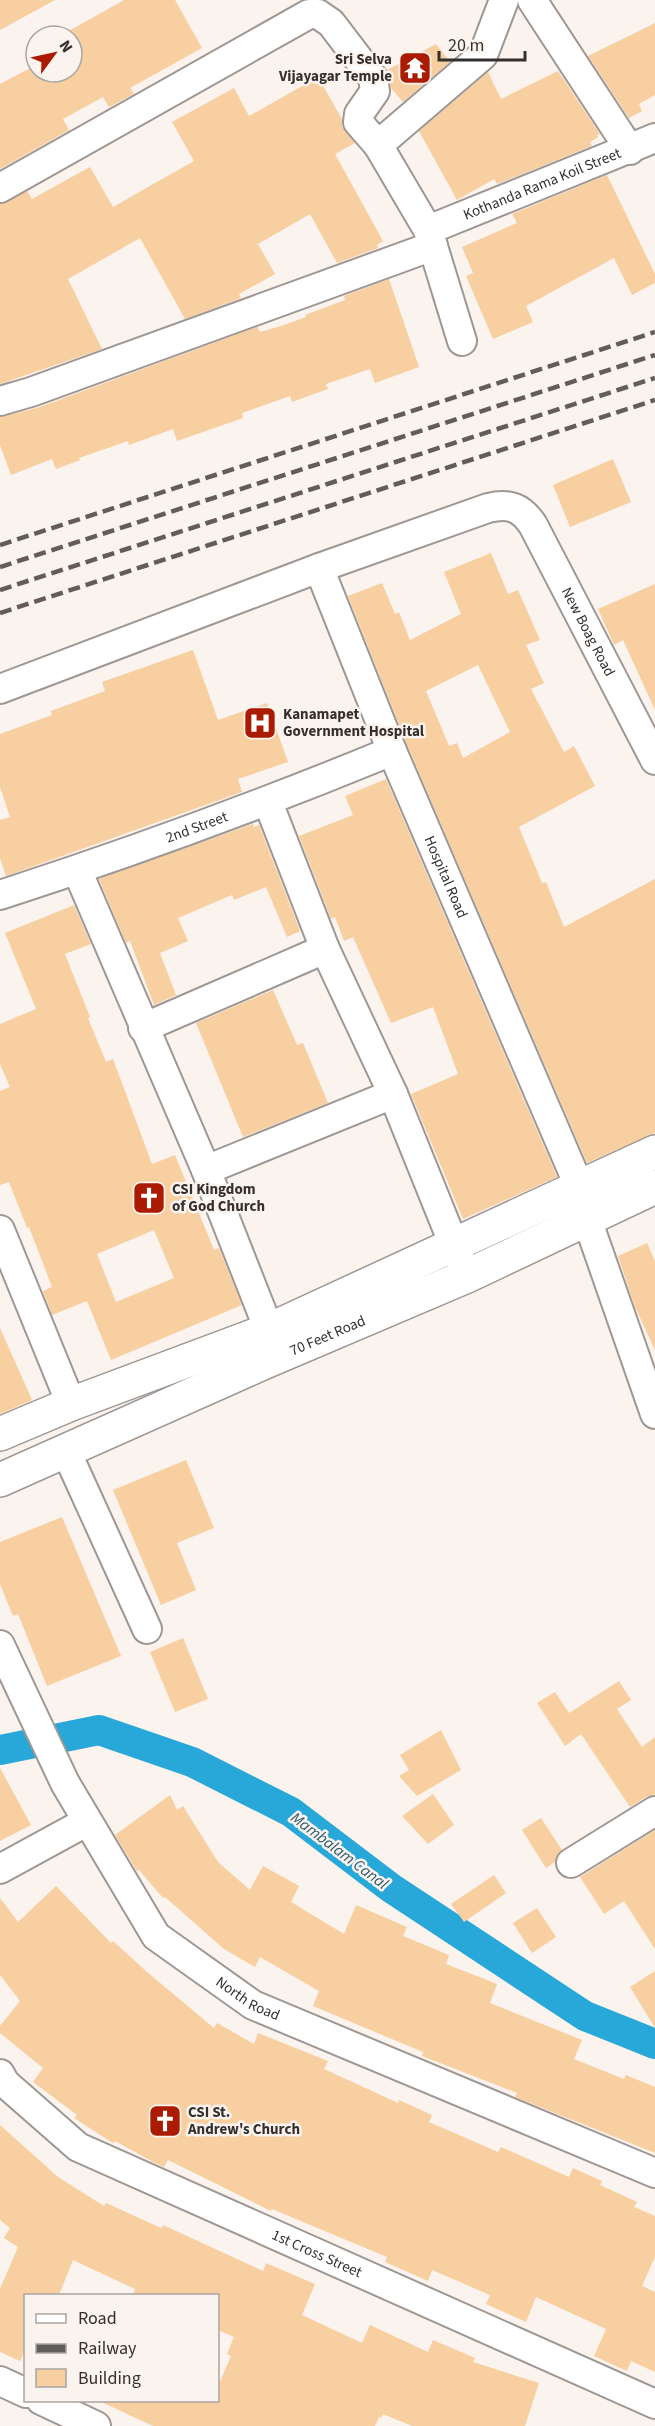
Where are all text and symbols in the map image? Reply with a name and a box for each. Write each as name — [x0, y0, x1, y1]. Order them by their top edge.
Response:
north arrow — [24, 24, 84, 84]
scale bar — [439, 24, 524, 62]
text: 20 m — [448, 33, 484, 58]
text: N — [54, 36, 78, 57]
place label: Sri Selva Vijayagar Temple — [278, 49, 392, 87]
temple icon: Sri Selva Vijayagar Temple — [397, 50, 433, 86]
street label: Kothanda Rama Koil Street — [460, 143, 624, 226]
street label: New Boag Road — [556, 583, 620, 680]
place label: Kanamapet Government Hospital — [283, 704, 425, 742]
hospital icon: Kanamapet Government Hospital — [242, 705, 278, 741]
street label: 2nd Street — [163, 806, 231, 848]
street label: Hospital Road — [419, 833, 473, 921]
place label: CSI Kingdom of God Church — [172, 1179, 265, 1217]
church icon: CSI Kingdom of God Church — [131, 1180, 167, 1216]
street label: 70 Feet Road — [287, 1310, 369, 1361]
water label: Mambalam Canal — [286, 1807, 393, 1895]
street label: North Road — [211, 1972, 283, 2026]
place label: CSI St. Andrew's Church — [187, 2102, 300, 2140]
church icon: CSI St. Andrew's Church — [147, 2103, 183, 2139]
street label: 1st Cross Street — [268, 2225, 365, 2283]
legend — [24, 2294, 219, 2402]
text: Road — [78, 2306, 117, 2331]
text: Railway — [78, 2336, 137, 2361]
text: Building — [78, 2366, 141, 2391]

